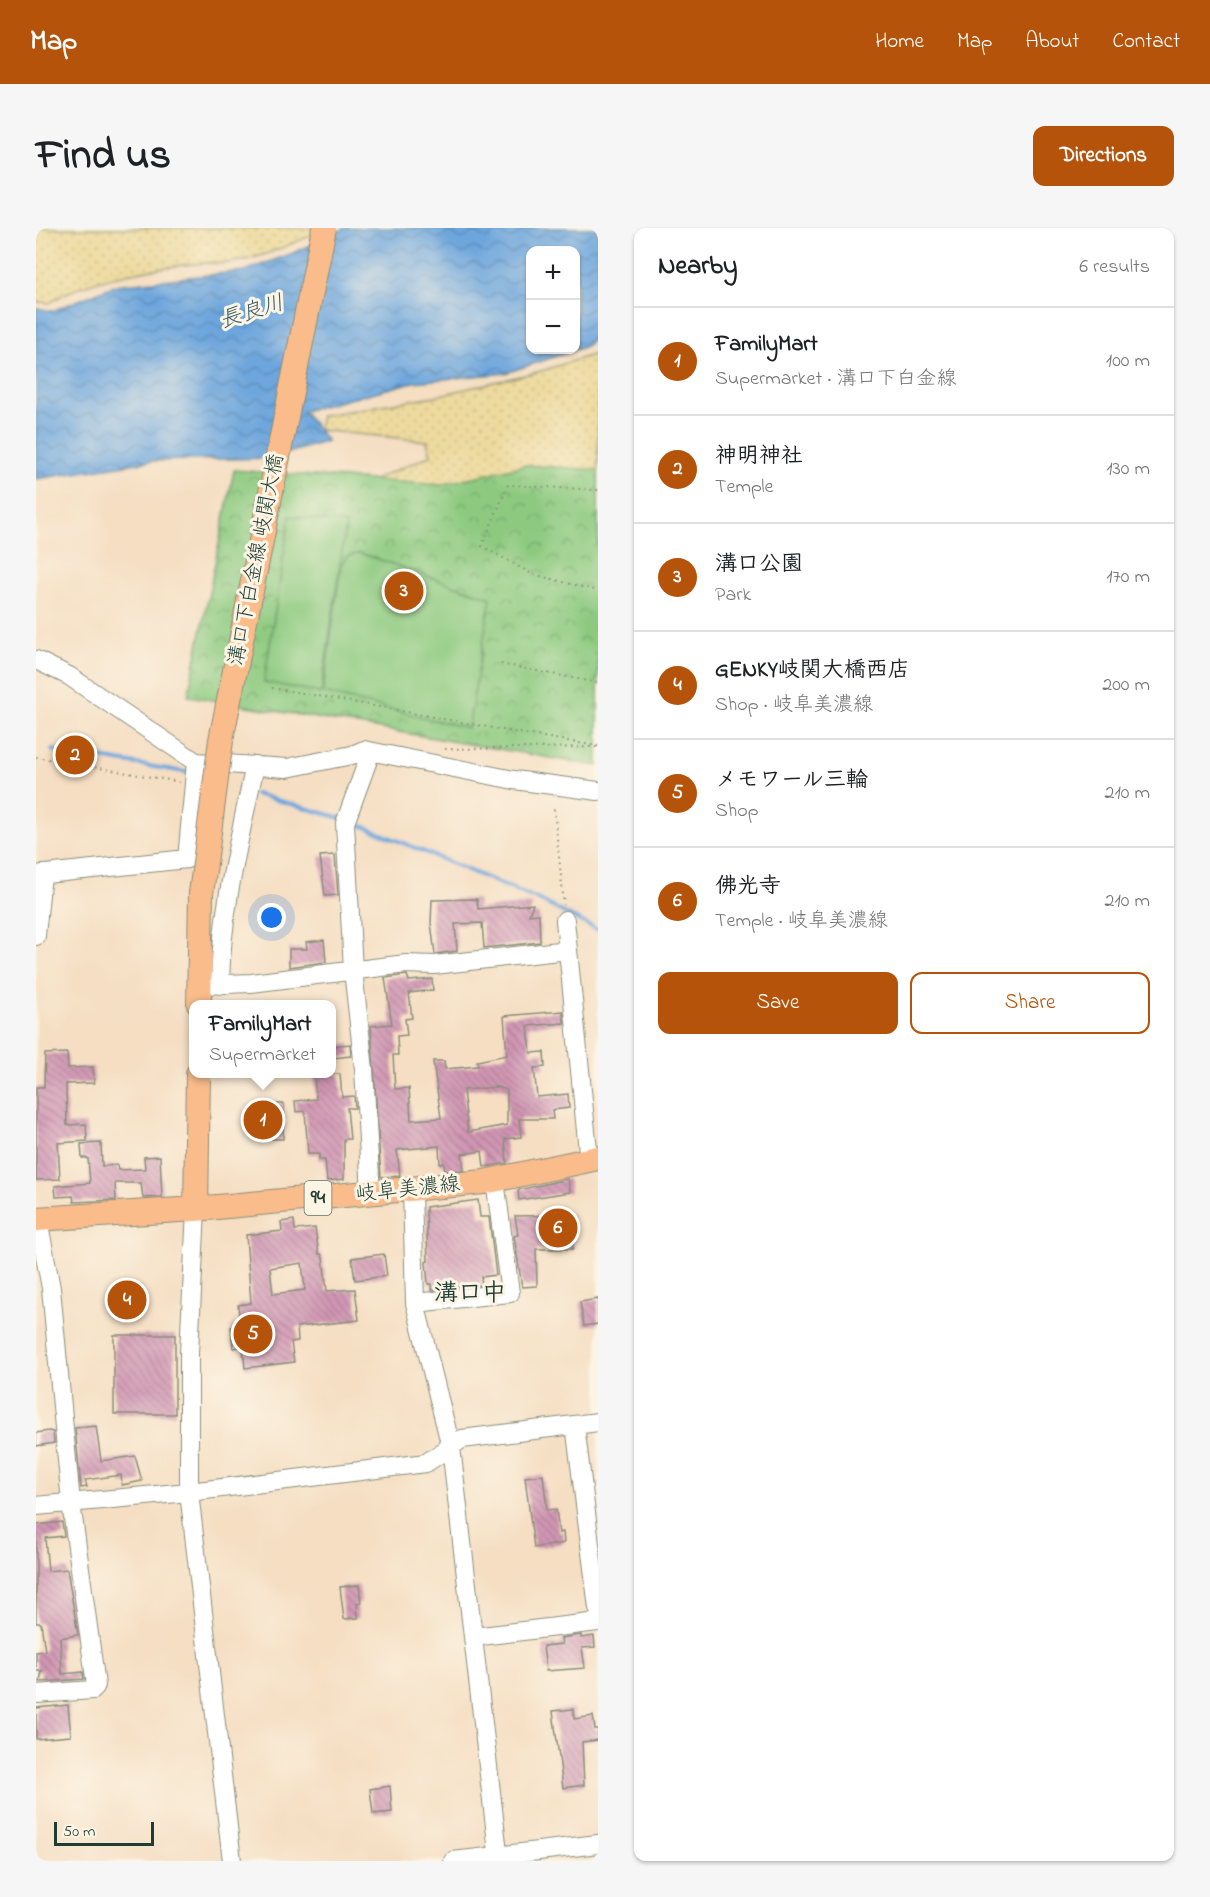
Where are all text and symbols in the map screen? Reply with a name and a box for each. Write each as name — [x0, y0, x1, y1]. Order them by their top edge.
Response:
text: Map — [30, 22, 77, 63]
text: Home — [875, 27, 924, 57]
text: Map — [957, 27, 992, 57]
text: About — [1025, 27, 1079, 57]
text: Contact — [1112, 27, 1180, 57]
text: Find us — [36, 126, 171, 187]
button: Directions — [1033, 126, 1174, 186]
map controls — [526, 246, 580, 354]
button: + — [526, 246, 580, 300]
text: Nearby — [658, 248, 737, 286]
text: 6 results — [1079, 253, 1150, 282]
water label: 長良川 — [216, 288, 288, 338]
button: − — [526, 300, 580, 354]
text: FamilyMart — [715, 329, 818, 361]
text: 1 — [674, 347, 681, 376]
text: 100 m — [1106, 347, 1150, 376]
text: Supermarket · 溝口下白金線 — [715, 365, 956, 394]
text: 神明神社 — [715, 441, 803, 473]
street label: 溝口下白金線 岐関大橋 — [222, 451, 292, 669]
text: 2 — [673, 455, 682, 484]
text: 130 m — [1106, 455, 1150, 484]
text: Temple — [715, 473, 774, 502]
text: 溝口公園 — [715, 549, 803, 581]
text: 3 — [673, 563, 682, 592]
text: 170 m — [1106, 563, 1150, 592]
pin: 3 — [384, 568, 424, 614]
text: Park — [715, 581, 751, 610]
text: GENKY岐関大橋西店 — [715, 655, 910, 687]
text: 4 — [673, 671, 682, 700]
text: 200 m — [1102, 671, 1150, 700]
text: Shop · 岐阜美濃線 — [715, 691, 873, 720]
pin: 2 — [56, 732, 94, 778]
text: メモワール三輪 — [715, 765, 868, 797]
text: 5 — [672, 779, 683, 808]
text: 210 m — [1105, 779, 1150, 808]
text: Shop — [715, 797, 759, 826]
text: 佛光寺 — [715, 871, 781, 903]
text: 6 — [673, 887, 682, 916]
text: 210 m — [1105, 887, 1150, 916]
your location — [257, 903, 286, 932]
text: Temple · 岐阜美濃線 — [715, 907, 888, 936]
button: Save — [658, 972, 898, 1034]
button: Share — [910, 972, 1150, 1034]
popup — [189, 1000, 336, 1078]
text: FamilyMart — [209, 1009, 311, 1041]
text: Supermarket — [209, 1041, 316, 1070]
pin: 1 — [244, 1098, 282, 1142]
street label: 岐阜美濃線 — [354, 1170, 462, 1210]
road number: 94 — [304, 1181, 332, 1215]
pin: 6 — [538, 1206, 578, 1250]
district label: 溝口中 — [434, 1277, 506, 1312]
pin: 4 — [108, 1278, 146, 1322]
pin: 5 — [234, 1312, 272, 1356]
scale bar — [54, 1819, 154, 1846]
text: 50 m — [63, 1820, 95, 1844]

